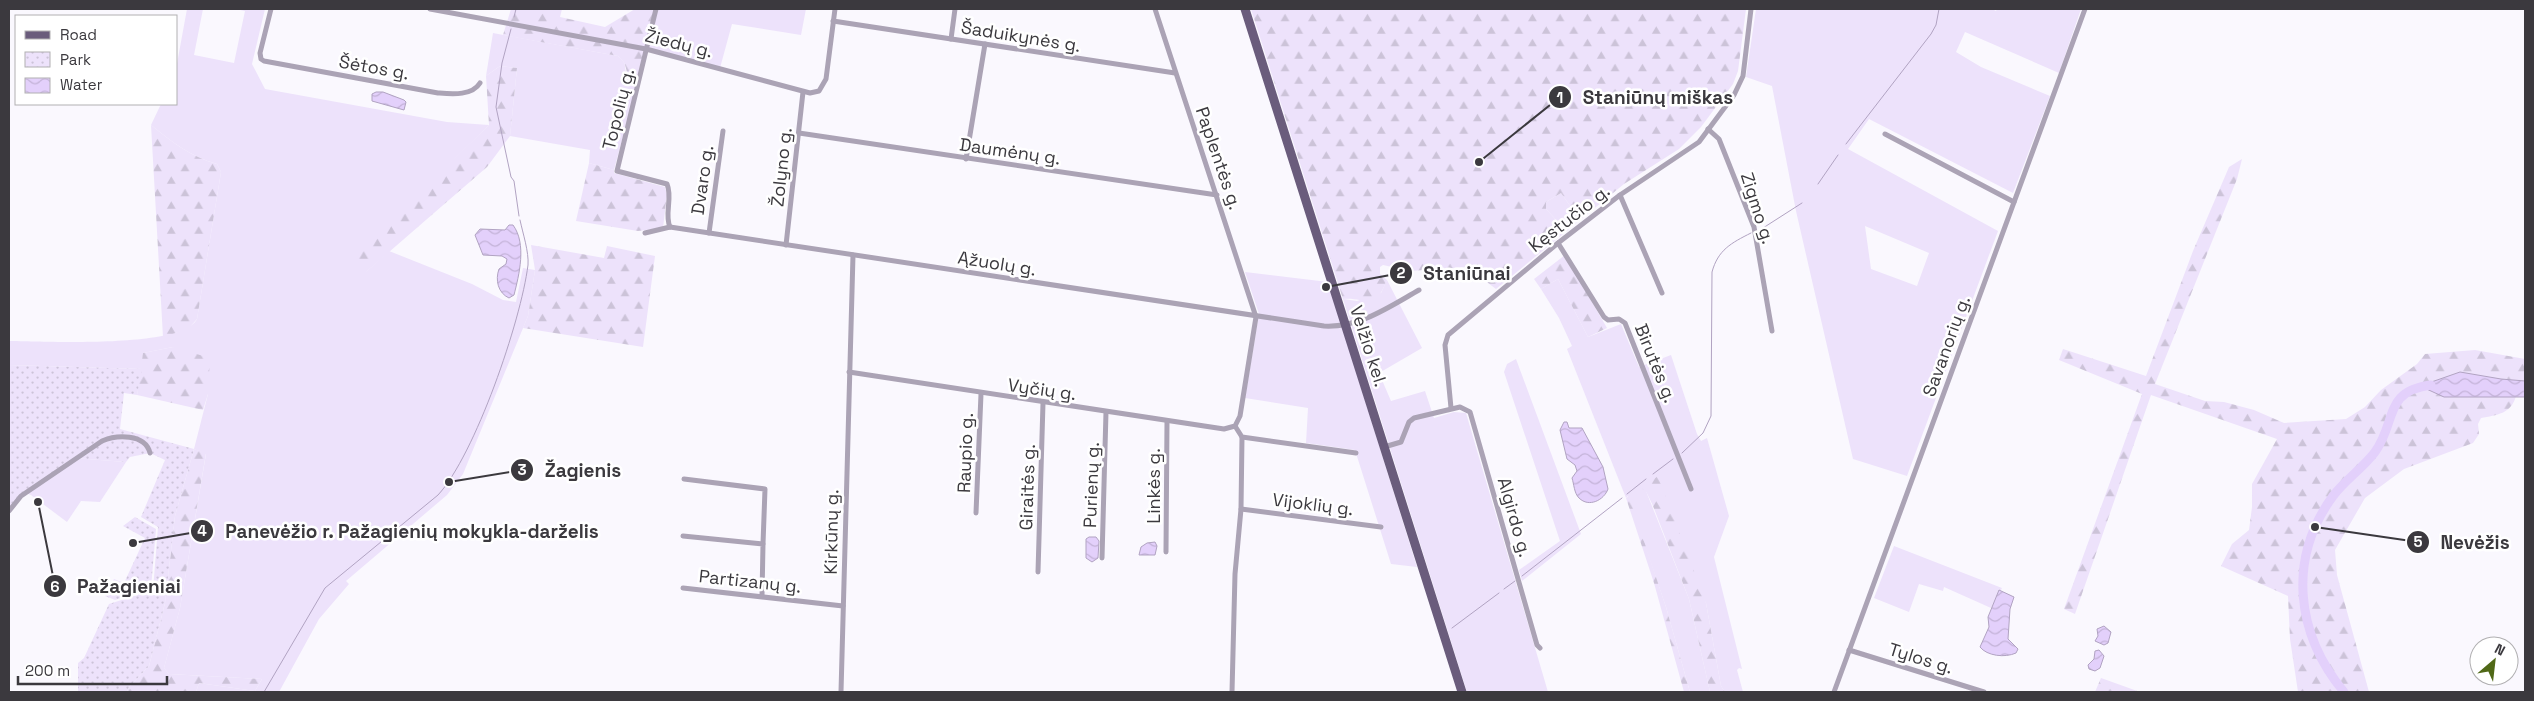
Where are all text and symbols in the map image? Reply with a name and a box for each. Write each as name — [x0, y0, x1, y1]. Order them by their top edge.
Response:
legend — [15, 15, 178, 105]
street label: Šaduikynės g. — [960, 15, 1082, 57]
street label: Žiedų g. — [643, 24, 715, 62]
text: Road — [60, 25, 97, 44]
text: Park — [60, 50, 91, 69]
street label: Šėtos g. — [337, 50, 411, 84]
street label: Topolių g. — [597, 66, 639, 152]
text: Water — [60, 75, 103, 94]
callout: Staniūnų miškas — [1548, 80, 1743, 114]
text: Staniūnų miškas — [1583, 85, 1733, 110]
text: 1 — [1557, 88, 1563, 107]
street label: Paplentės g. — [1191, 104, 1247, 212]
street label: Žolyno g. — [765, 126, 797, 208]
street label: Daumėnų g. — [958, 133, 1062, 169]
street label: Dvaro g. — [686, 144, 718, 216]
street label: Zigmo g. — [1736, 169, 1780, 247]
street label: Kęstučio g. — [1524, 179, 1614, 257]
street label: Ąžuolų g. — [956, 245, 1038, 281]
callout: Staniūnai — [1388, 256, 1521, 290]
text: Staniūnai — [1423, 261, 1511, 286]
text: 2 — [1397, 263, 1406, 282]
street label: Savanorių g. — [1917, 292, 1975, 400]
street label: Velžio kel. — [1345, 303, 1393, 389]
street label: Birutės g. — [1630, 320, 1682, 406]
street label: Vyčių g. — [1006, 373, 1078, 405]
street label: Raupio g. — [952, 412, 978, 494]
street label: Purienų g. — [1078, 441, 1104, 529]
street label: Giraitės g. — [1014, 443, 1040, 531]
street label: Linkės g. — [1142, 448, 1165, 524]
callout: Žagienis — [510, 453, 631, 487]
text: Žagienis — [545, 458, 621, 483]
text: 3 — [517, 460, 527, 479]
street label: Algirdo g. — [1493, 475, 1537, 559]
street label: Vijoklių g. — [1271, 488, 1355, 520]
street label: Kirkūnų g. — [819, 489, 843, 575]
callout: Panevėžio r. Pažagienių mokykla-darželis — [190, 514, 609, 548]
text: Panevėžio r. Pažagienių mokykla-darželis — [225, 519, 599, 544]
text: 4 — [197, 521, 207, 540]
callout: Nevėžis — [2406, 525, 2520, 559]
text: Nevėžis — [2440, 530, 2510, 555]
text: 5 — [2413, 532, 2423, 551]
street label: Partizanų g. — [698, 564, 802, 598]
callout: Pažagieniai — [42, 569, 191, 603]
text: Pažagieniai — [77, 574, 181, 599]
text: 6 — [50, 577, 60, 596]
north arrow — [2469, 636, 2519, 686]
street label: Tylos g. — [1886, 637, 1956, 679]
text: N — [2492, 639, 2508, 660]
scale bar — [18, 654, 166, 686]
text: 200 m — [25, 661, 70, 680]

